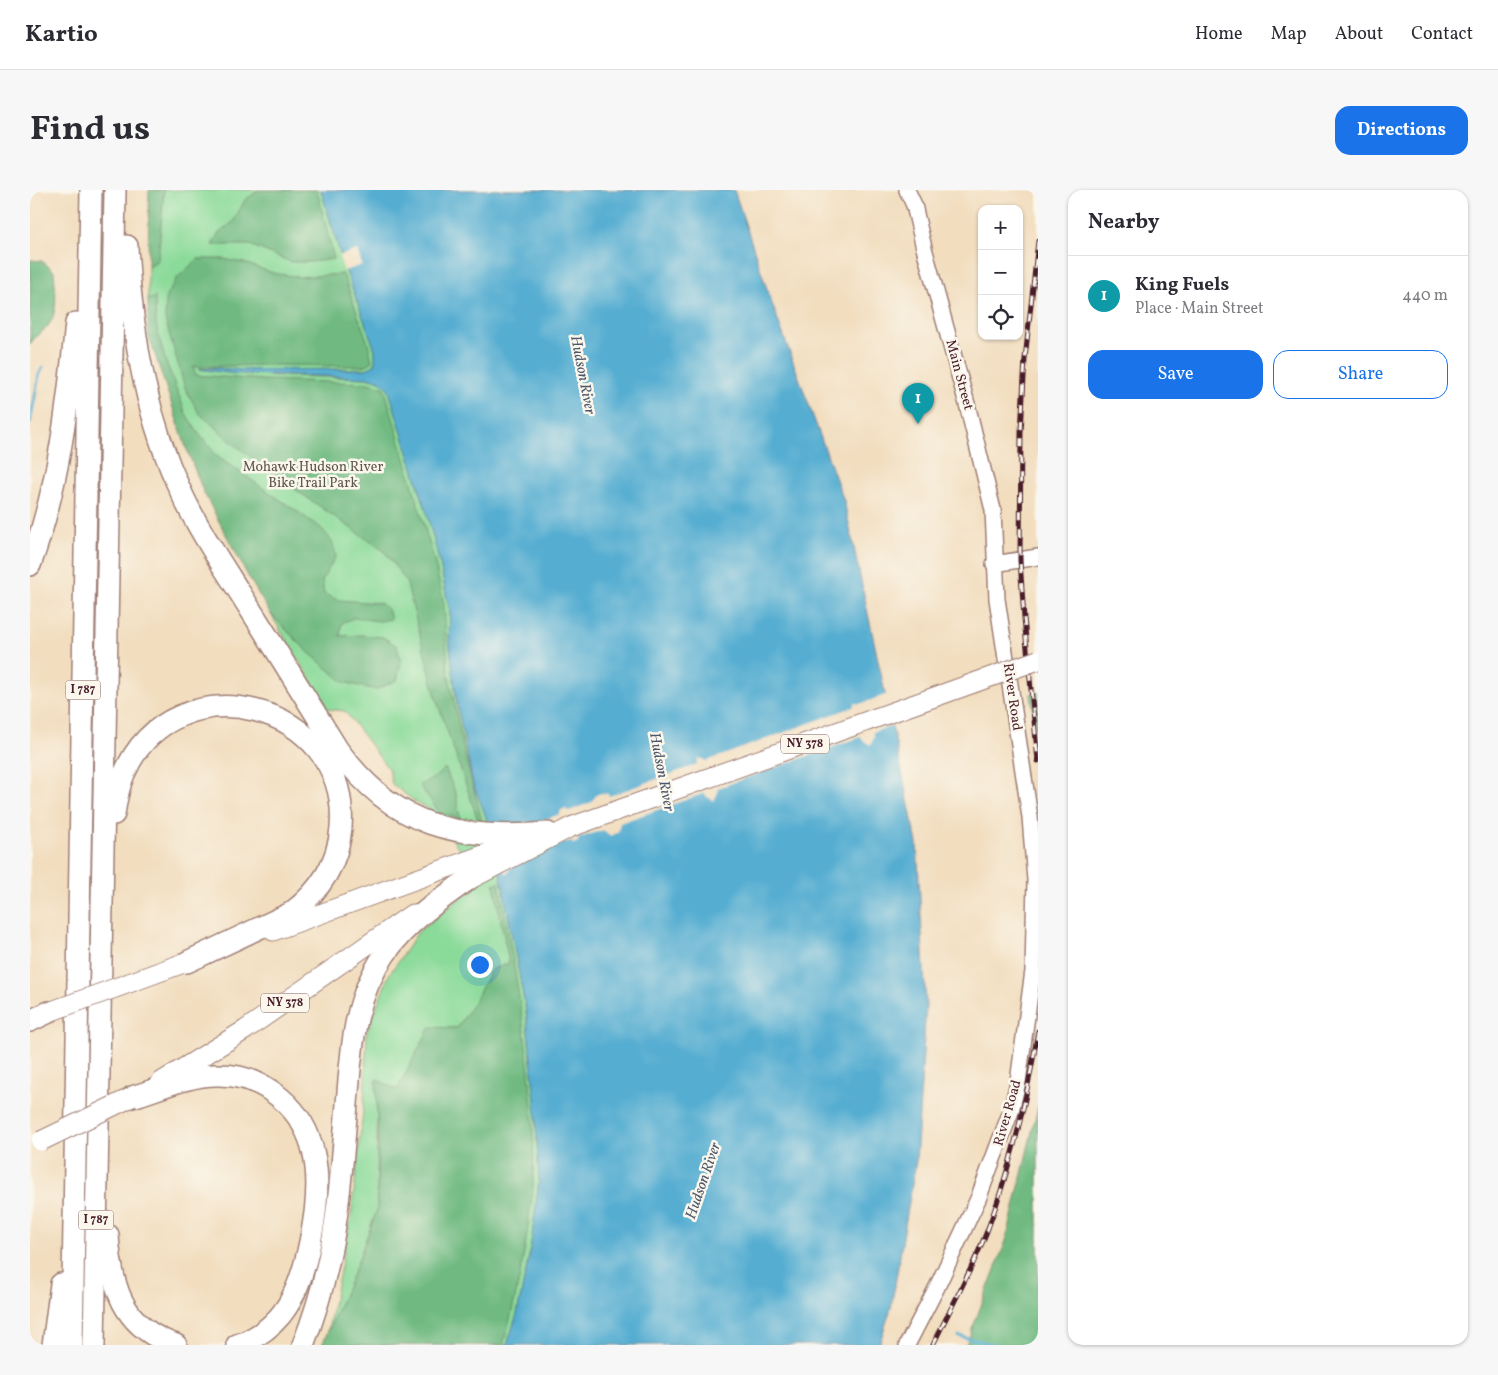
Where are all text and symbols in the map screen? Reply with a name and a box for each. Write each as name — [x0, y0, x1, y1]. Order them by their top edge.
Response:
text: Kartio — [25, 18, 98, 52]
text: Home — [1195, 22, 1243, 47]
text: Map — [1271, 22, 1307, 47]
text: About — [1335, 22, 1383, 47]
text: Contact — [1411, 22, 1473, 47]
text: Find us — [30, 106, 150, 154]
button: Directions — [1335, 106, 1468, 155]
map controls — [978, 205, 1023, 340]
button: + — [978, 205, 1023, 250]
text: Nearby — [1088, 208, 1159, 237]
button: − — [978, 250, 1023, 295]
text: King Fuels — [1135, 272, 1229, 298]
text: 1 — [1101, 285, 1107, 307]
text: 440 m — [1402, 285, 1448, 307]
button: locate — [978, 295, 1023, 340]
text: Place · Main Street — [1135, 298, 1264, 320]
water label: Hudson River — [564, 334, 600, 417]
street label: Main Street — [940, 338, 978, 412]
button: Save — [1088, 350, 1263, 399]
button: Share — [1273, 350, 1448, 399]
pin: 1 — [902, 383, 934, 424]
park label: Mohawk Hudson River Bike Trail Park — [243, 458, 383, 493]
street label: River Road — [998, 662, 1026, 732]
road number: I 787 — [66, 680, 100, 700]
water label: Hudson River — [643, 731, 679, 814]
road number: NY 378 — [781, 734, 829, 754]
your location — [467, 952, 493, 978]
road number: NY 378 — [261, 994, 309, 1012]
street label: River Road — [990, 1078, 1027, 1148]
water label: Hudson River — [681, 1139, 727, 1222]
road number: I 787 — [78, 1210, 114, 1230]

